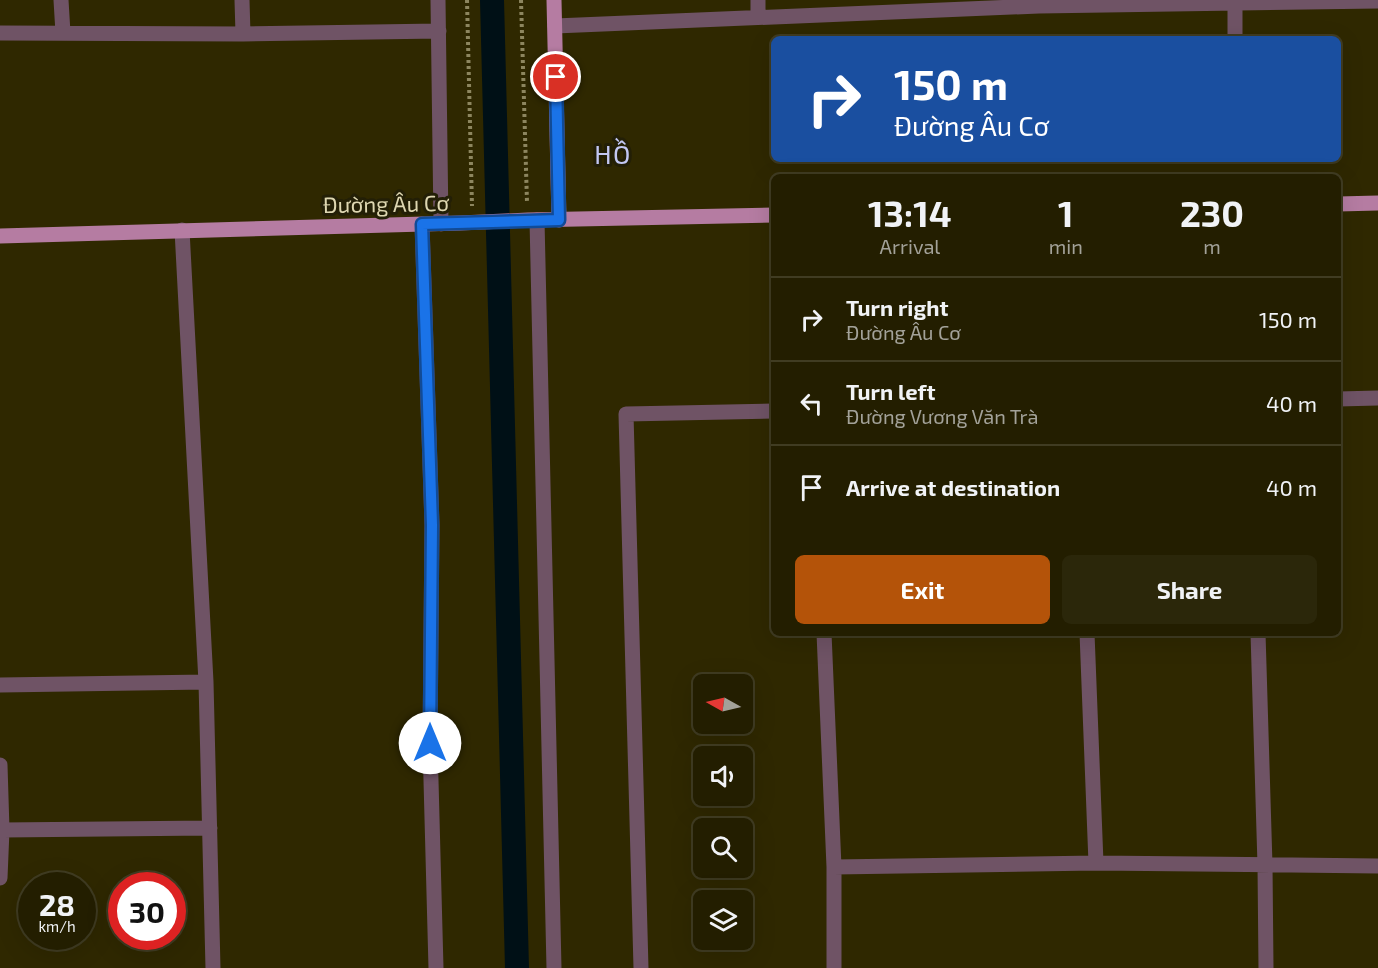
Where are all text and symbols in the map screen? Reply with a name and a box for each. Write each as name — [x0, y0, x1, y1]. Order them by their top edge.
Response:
pin — [530, 51, 581, 102]
text: 150 m — [894, 58, 1008, 108]
icon: arrive — [539, 60, 572, 93]
icon: right — [795, 60, 873, 138]
text: Đường Âu Cơ — [894, 109, 1049, 141]
district label: HỒ — [594, 137, 632, 169]
street label: Đường Âu Cơ — [323, 189, 450, 217]
text: 13:14 — [868, 191, 952, 234]
text: 1 — [1058, 191, 1074, 234]
text: 230 — [1180, 191, 1244, 234]
text: Arrival — [879, 234, 940, 258]
text: min — [1049, 234, 1083, 258]
text: m — [1203, 234, 1221, 258]
text: Turn right — [846, 294, 948, 320]
icon: right — [795, 303, 828, 336]
text: 150 m — [1259, 306, 1317, 332]
text: Đường Âu Cơ — [846, 320, 961, 344]
text: Turn left — [846, 378, 935, 404]
icon: left — [795, 387, 828, 420]
text: 40 m — [1266, 390, 1317, 416]
text: Đường Vương Văn Trà — [846, 404, 1039, 428]
icon: arrive — [795, 471, 828, 504]
text: Arrive at destination — [846, 474, 1060, 500]
text: 40 m — [1266, 474, 1317, 500]
button: Exit — [795, 555, 1050, 624]
button: Share — [1062, 555, 1317, 624]
north arrow — [693, 674, 753, 734]
map controls — [693, 674, 753, 950]
position arrow — [398, 711, 462, 775]
button: sound — [693, 746, 753, 806]
button: search — [693, 818, 753, 878]
speed limit sign: 30 — [108, 872, 186, 950]
text: 28 — [39, 886, 75, 922]
button: layers — [693, 890, 753, 950]
text: km/h — [38, 917, 76, 935]

